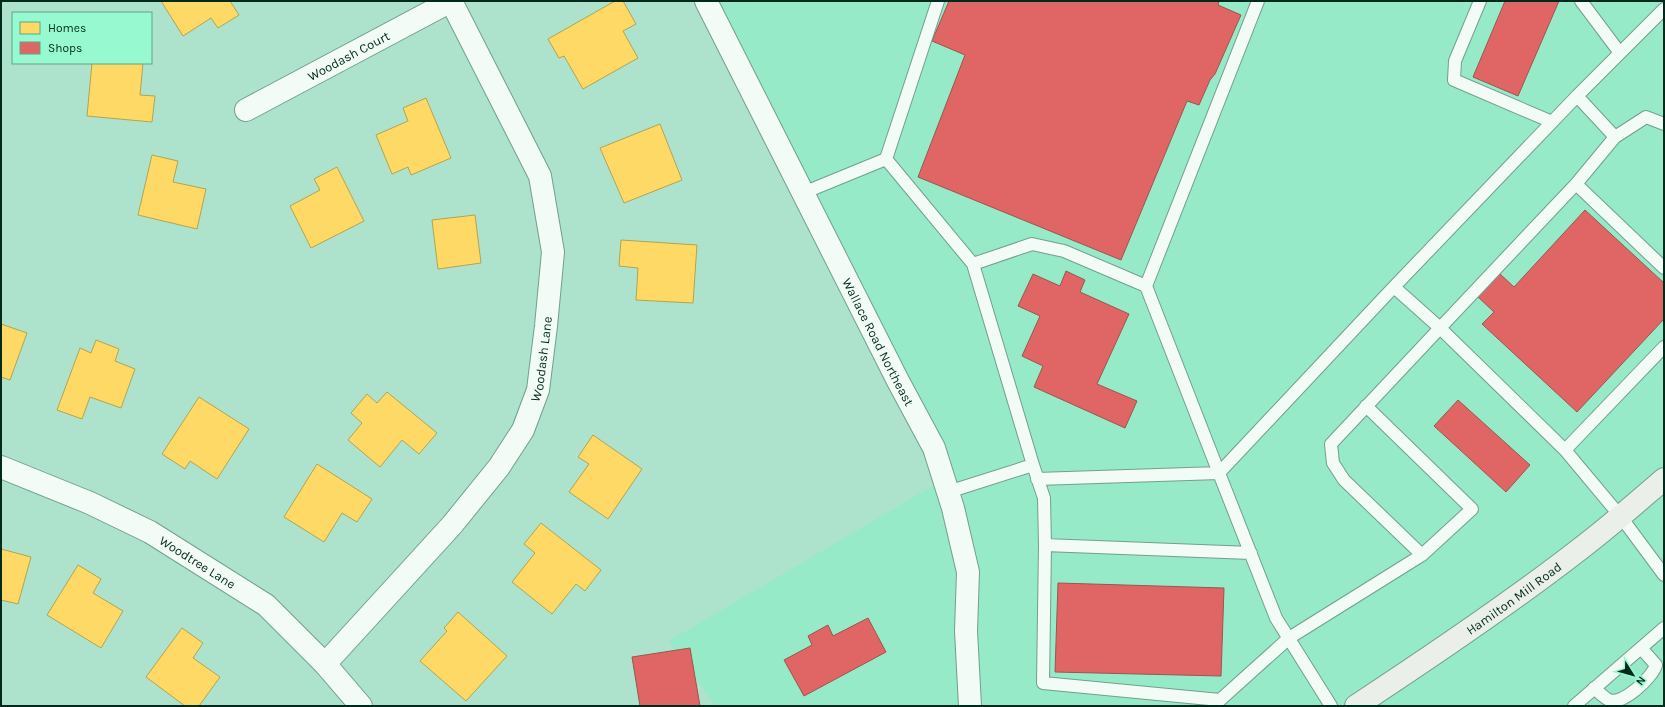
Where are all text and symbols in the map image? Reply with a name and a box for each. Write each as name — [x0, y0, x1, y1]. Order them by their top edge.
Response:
legend — [12, 12, 152, 64]
text: Homes — [48, 21, 86, 35]
street label: Woodash Court — [305, 28, 392, 84]
text: Shops — [48, 41, 82, 55]
street label: Wallace Road Northeast — [839, 276, 917, 409]
street label: Woodash Lane — [527, 315, 555, 404]
street label: Woodtree Lane — [157, 533, 239, 592]
street label: Hamilton Mill Road — [1463, 559, 1564, 638]
north arrow — [1613, 655, 1653, 695]
text: N — [1633, 674, 1648, 688]

